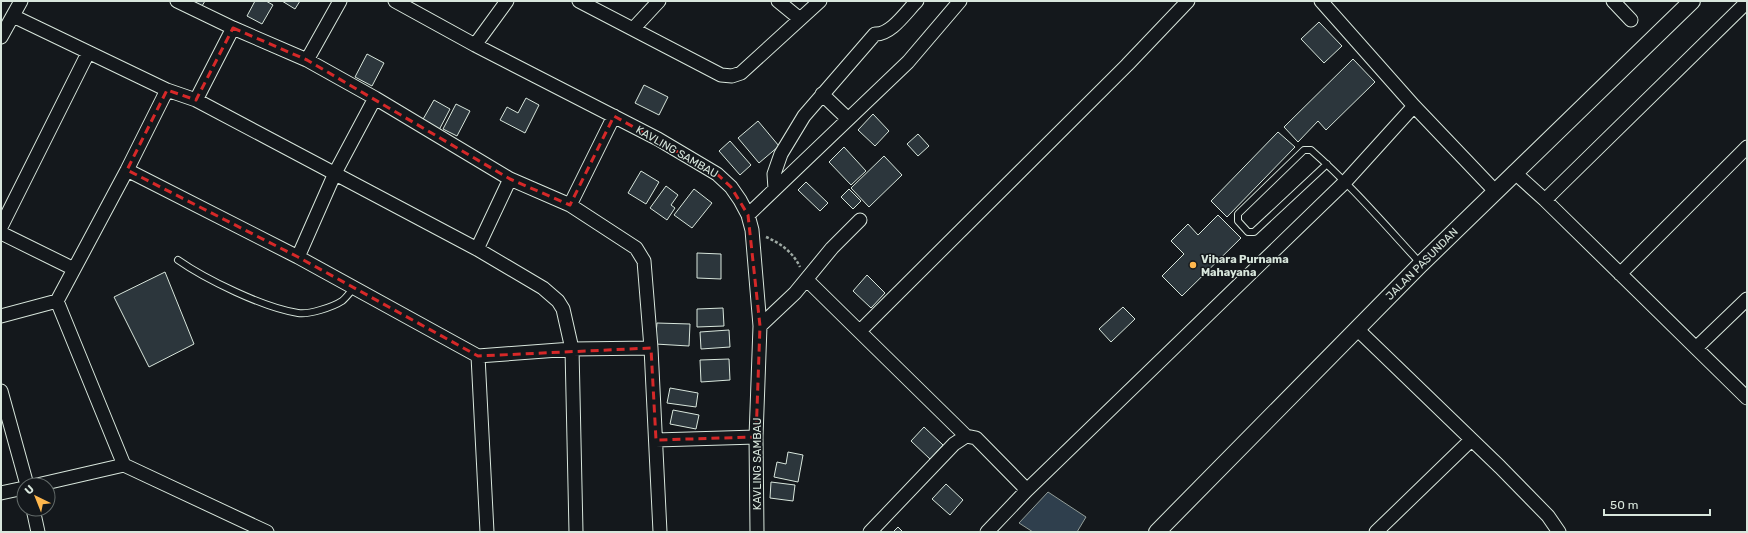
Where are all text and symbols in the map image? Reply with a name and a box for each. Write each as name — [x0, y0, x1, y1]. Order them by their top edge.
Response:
street label: KAVLING SAMBAU — [634, 123, 720, 181]
street label: JALAN PASUNDAN — [1383, 225, 1461, 303]
place label: Vihara Purnama Mahayana — [1201, 253, 1289, 279]
marker: Vihara Purnama Mahayana — [1188, 260, 1198, 270]
street label: KAVLING SAMBAU — [751, 418, 764, 510]
north arrow — [16, 477, 56, 517]
text: U — [22, 483, 37, 498]
scale bar — [1604, 491, 1710, 517]
text: 50 m — [1610, 498, 1638, 512]

